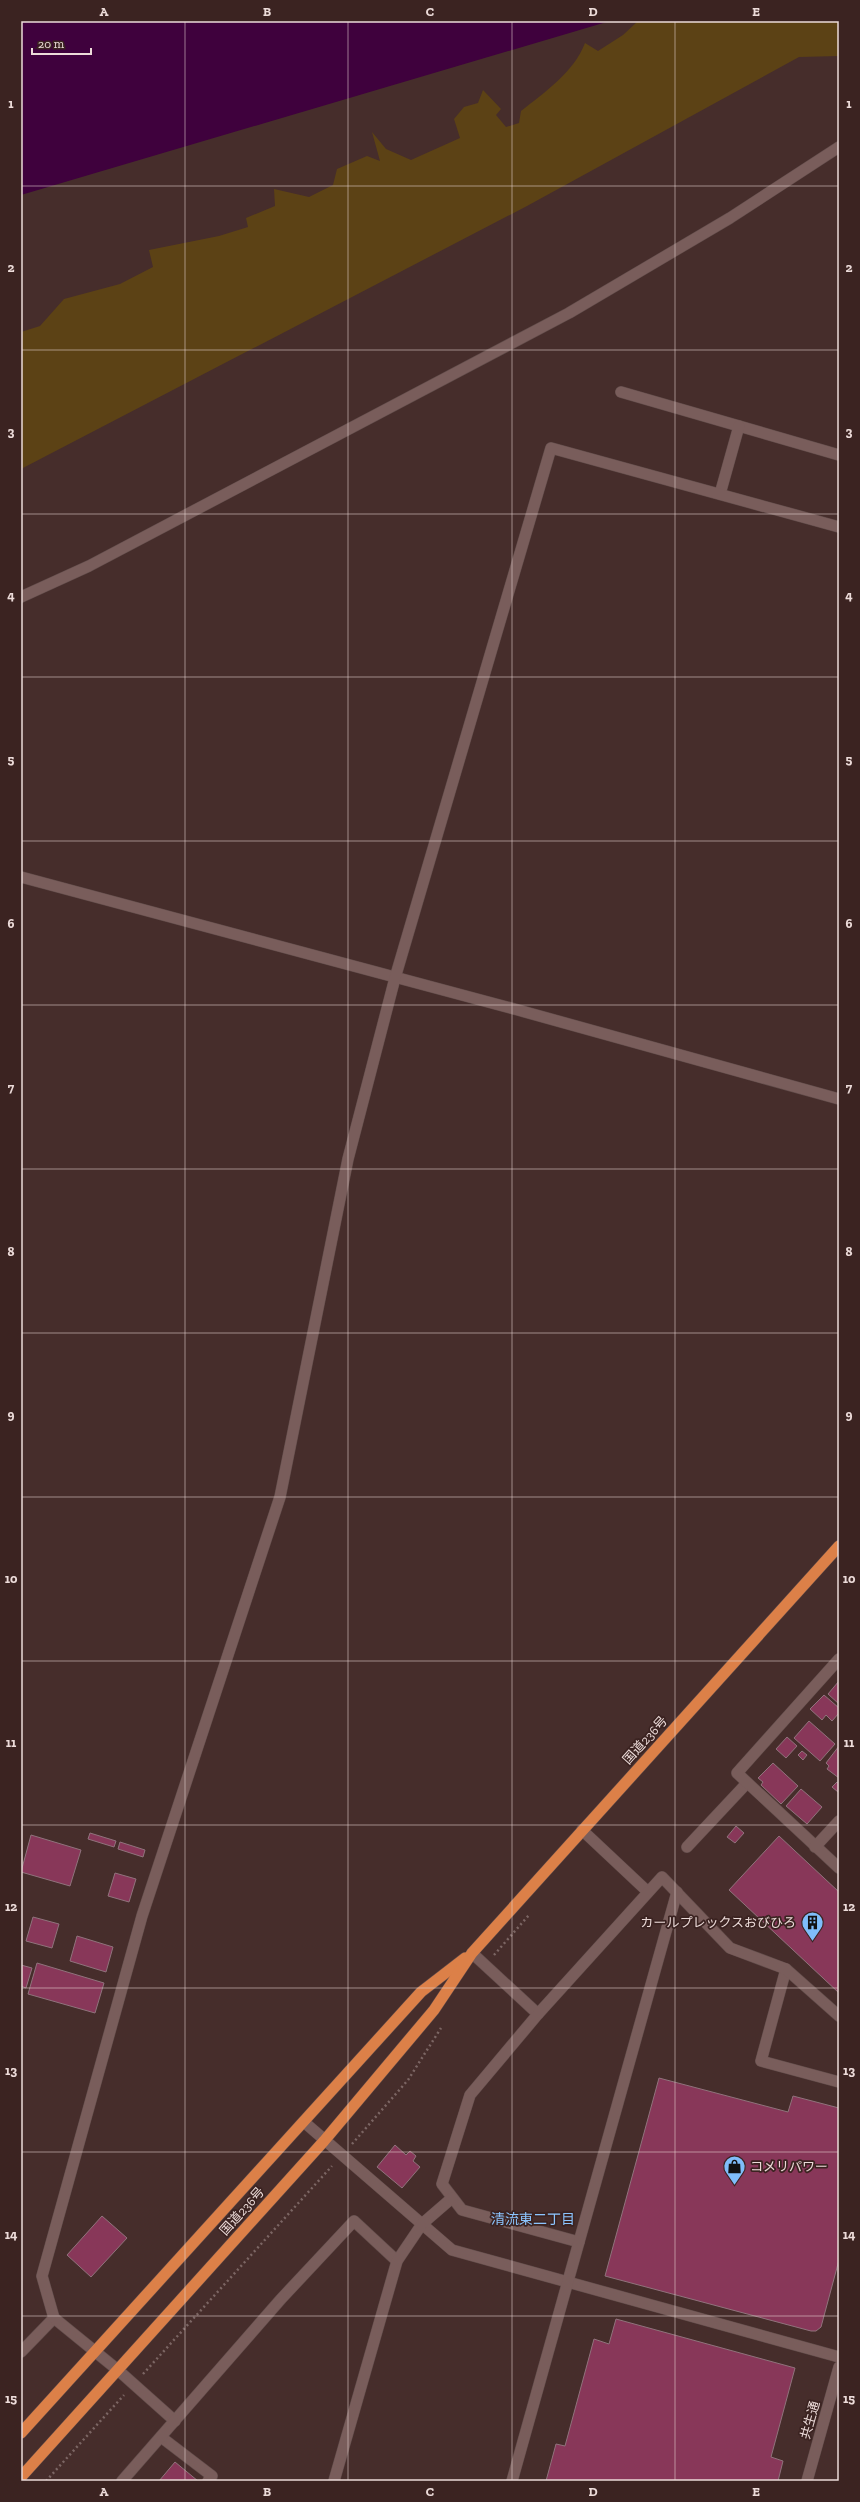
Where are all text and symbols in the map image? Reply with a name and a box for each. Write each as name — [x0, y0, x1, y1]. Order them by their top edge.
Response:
text: A — [100, 4, 109, 19]
text: B — [263, 4, 271, 19]
text: C — [426, 4, 434, 19]
text: D — [588, 4, 598, 19]
text: E — [752, 4, 760, 19]
scale bar — [32, 30, 91, 56]
text: 20 m — [38, 37, 65, 51]
text: 1 — [8, 96, 14, 111]
text: 1 — [846, 96, 852, 111]
text: 2 — [8, 260, 15, 275]
text: 2 — [846, 260, 853, 275]
text: 3 — [8, 424, 15, 439]
text: 3 — [846, 424, 853, 439]
text: 4 — [7, 588, 15, 603]
text: 4 — [845, 588, 853, 603]
text: 5 — [8, 752, 15, 767]
text: 5 — [846, 752, 853, 767]
text: 6 — [8, 916, 15, 931]
text: 6 — [846, 916, 853, 931]
text: 7 — [8, 1080, 15, 1095]
text: 7 — [846, 1080, 853, 1095]
text: 8 — [7, 1244, 15, 1259]
text: 8 — [845, 1244, 853, 1259]
text: 9 — [8, 1407, 15, 1422]
text: 9 — [846, 1407, 853, 1422]
text: 10 — [5, 1571, 18, 1586]
text: 10 — [843, 1571, 856, 1586]
street label: 国道236号 — [620, 1713, 670, 1767]
text: 11 — [6, 1735, 17, 1750]
text: 11 — [844, 1735, 855, 1750]
text: 12 — [5, 1899, 17, 1914]
text: 12 — [843, 1899, 855, 1914]
building icon: カールプレックスおびひろ — [799, 1909, 825, 1942]
place label: カールプレックスおびひろ — [640, 1915, 796, 1930]
text: 13 — [5, 2063, 17, 2078]
text: 13 — [843, 2063, 855, 2078]
shop icon: コメリパワー — [721, 2153, 747, 2186]
place label: コメリパワー — [750, 2159, 828, 2174]
street label: 国道236号 — [217, 2184, 267, 2238]
district label: 清流東二丁目 — [491, 2211, 575, 2228]
text: 14 — [5, 2227, 18, 2242]
text: 14 — [843, 2227, 856, 2242]
text: 15 — [5, 2391, 17, 2406]
text: 15 — [843, 2391, 855, 2406]
street label: 共生通 — [797, 2399, 823, 2441]
text: A — [100, 2484, 109, 2499]
text: B — [263, 2484, 271, 2499]
text: C — [426, 2484, 434, 2499]
text: D — [588, 2484, 598, 2499]
text: E — [752, 2484, 760, 2499]

